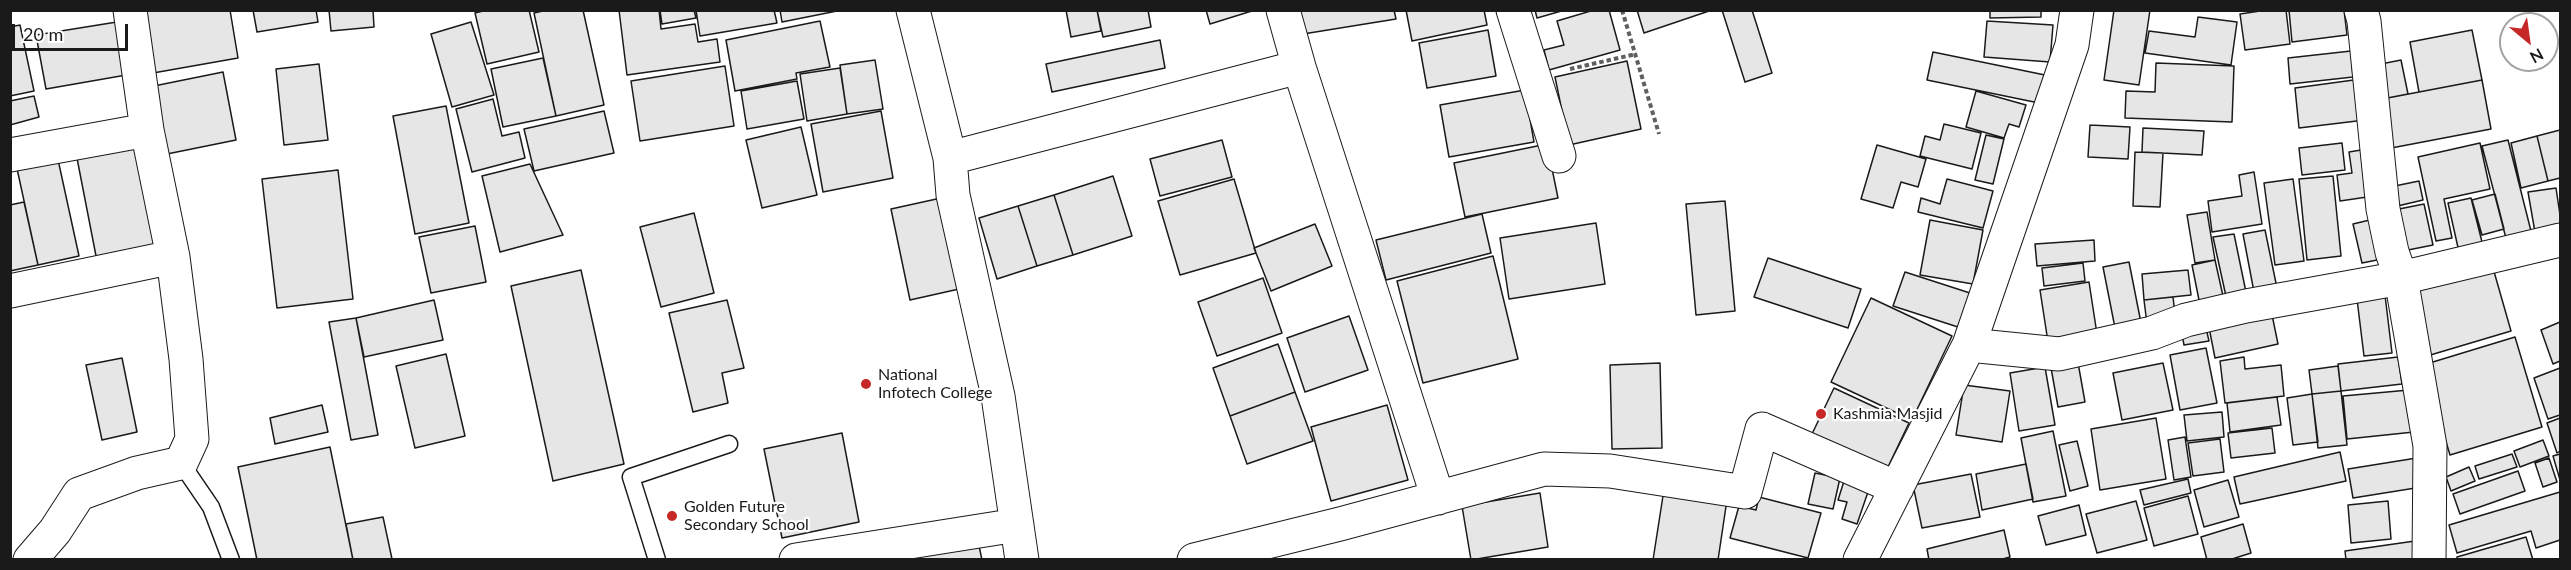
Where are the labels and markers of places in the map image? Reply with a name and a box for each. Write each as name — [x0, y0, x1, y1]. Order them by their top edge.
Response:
place label: National Infotech College — [878, 365, 992, 403]
marker: National Infotech College — [859, 377, 873, 391]
place label: Kashmia Masjid — [1833, 404, 1943, 424]
marker: Kashmia Masjid — [1814, 407, 1828, 421]
place label: Golden Future Secondary School — [684, 497, 809, 535]
marker: Golden Future Secondary School — [665, 509, 679, 523]

